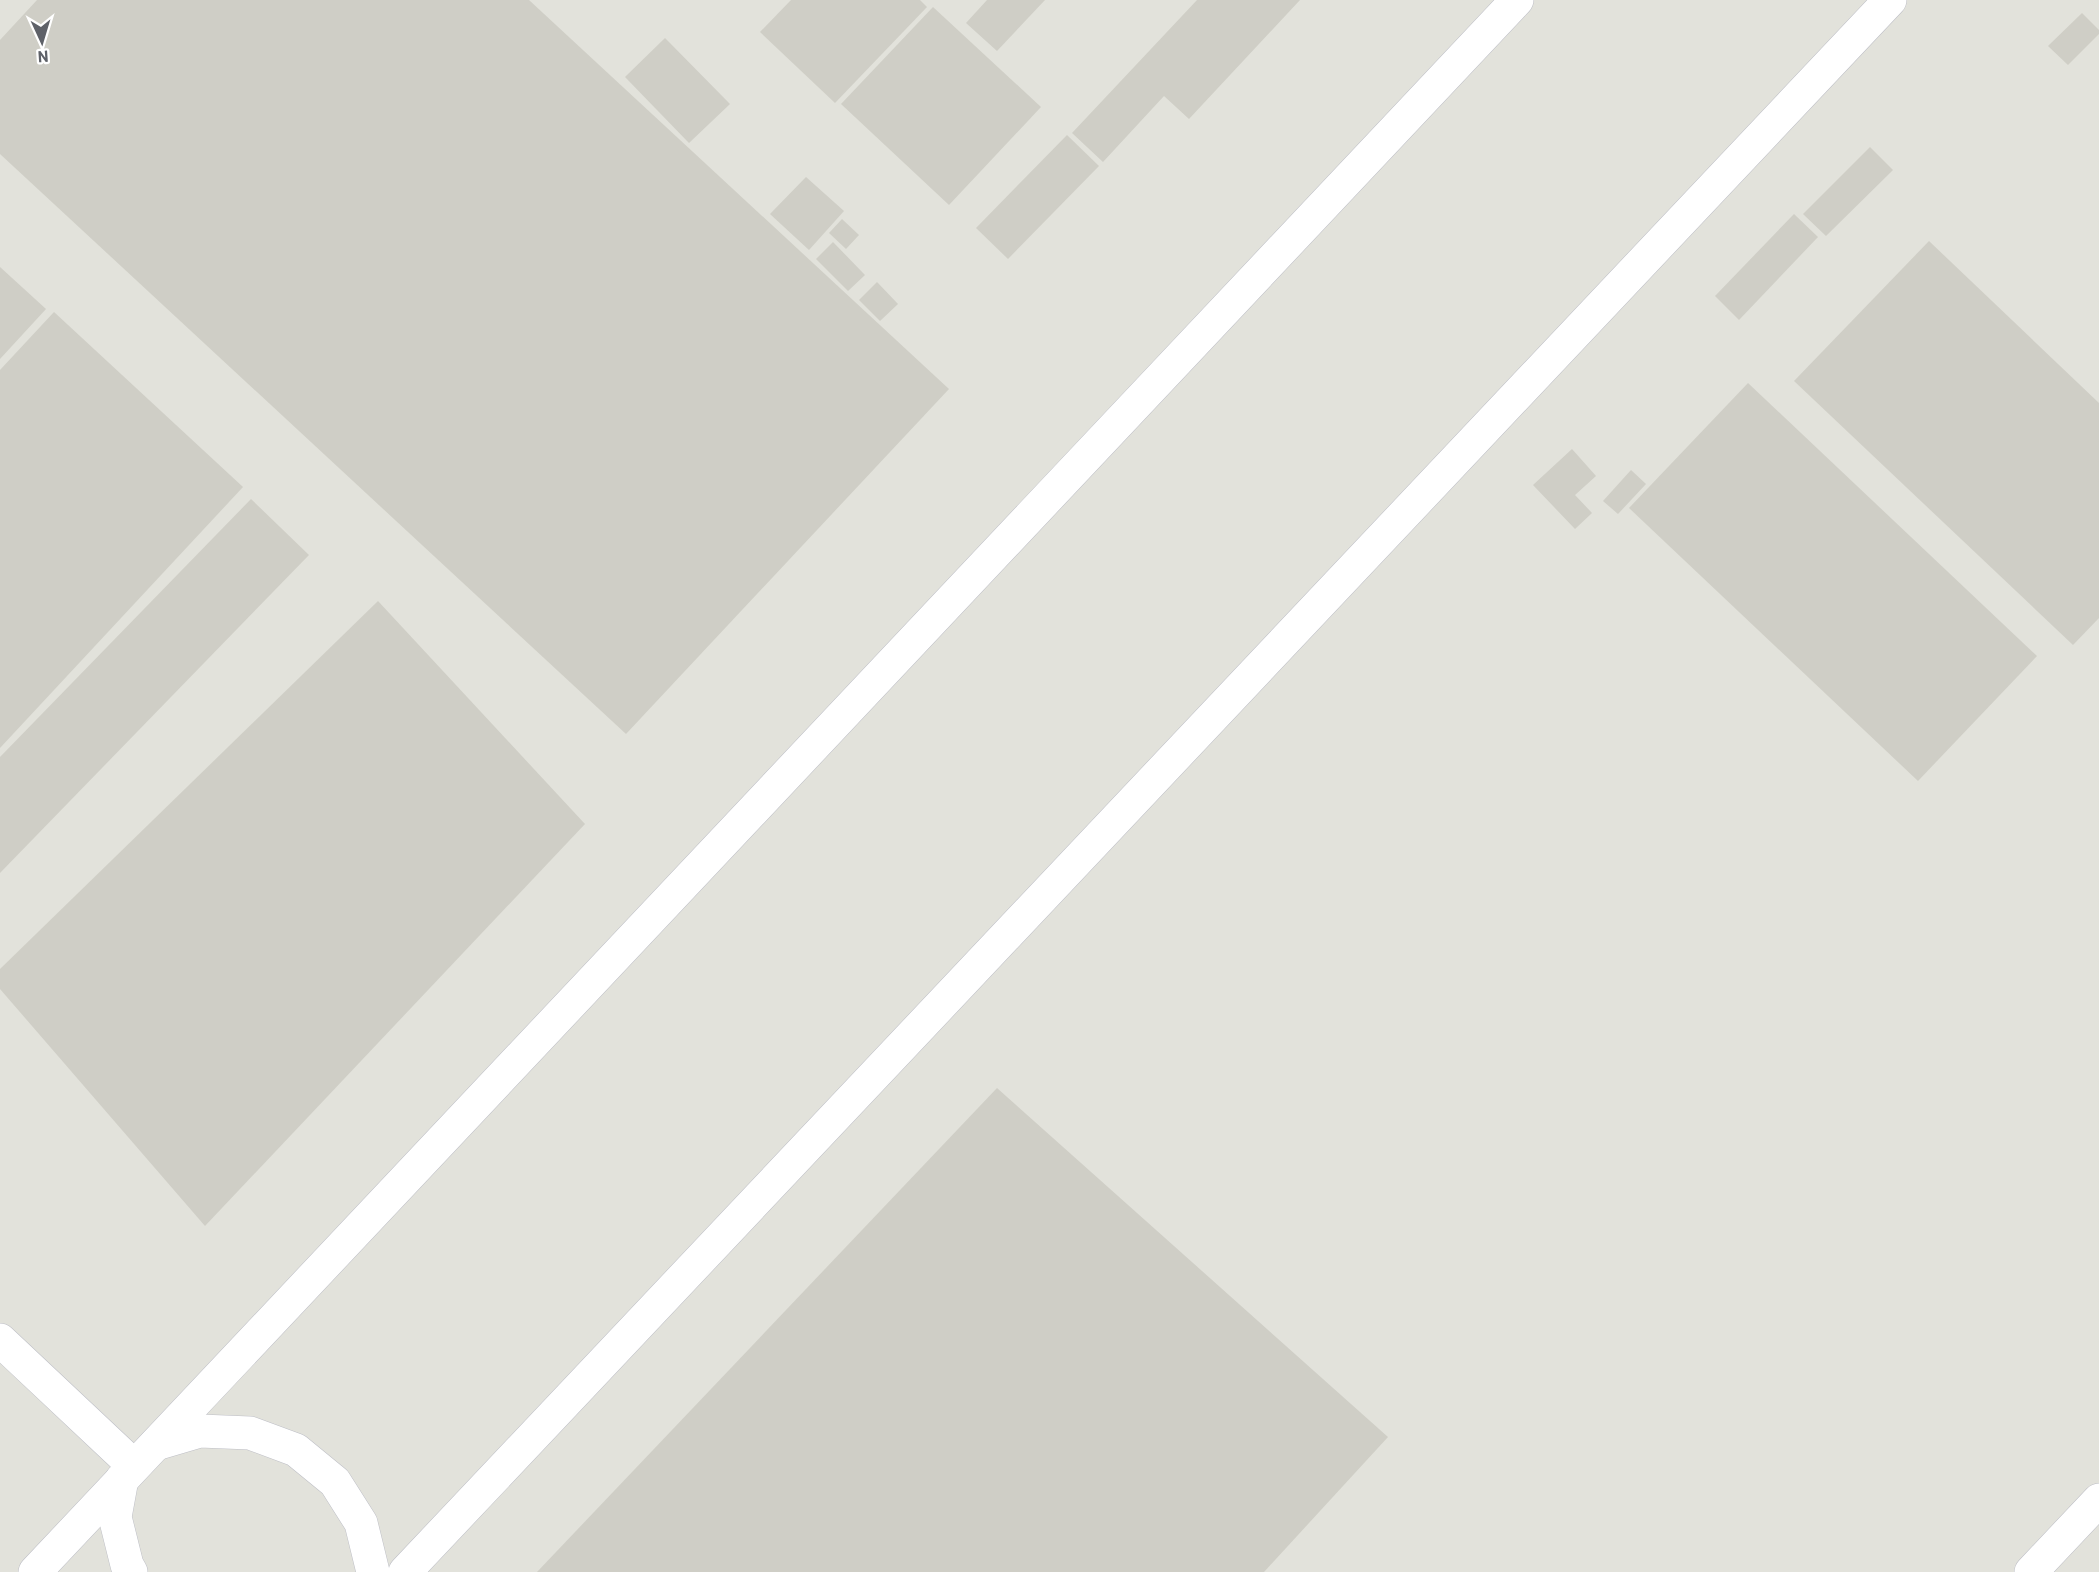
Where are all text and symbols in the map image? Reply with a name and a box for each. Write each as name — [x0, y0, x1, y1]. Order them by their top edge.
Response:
north arrow — [12, 12, 72, 72]
text: N — [37, 48, 49, 67]

